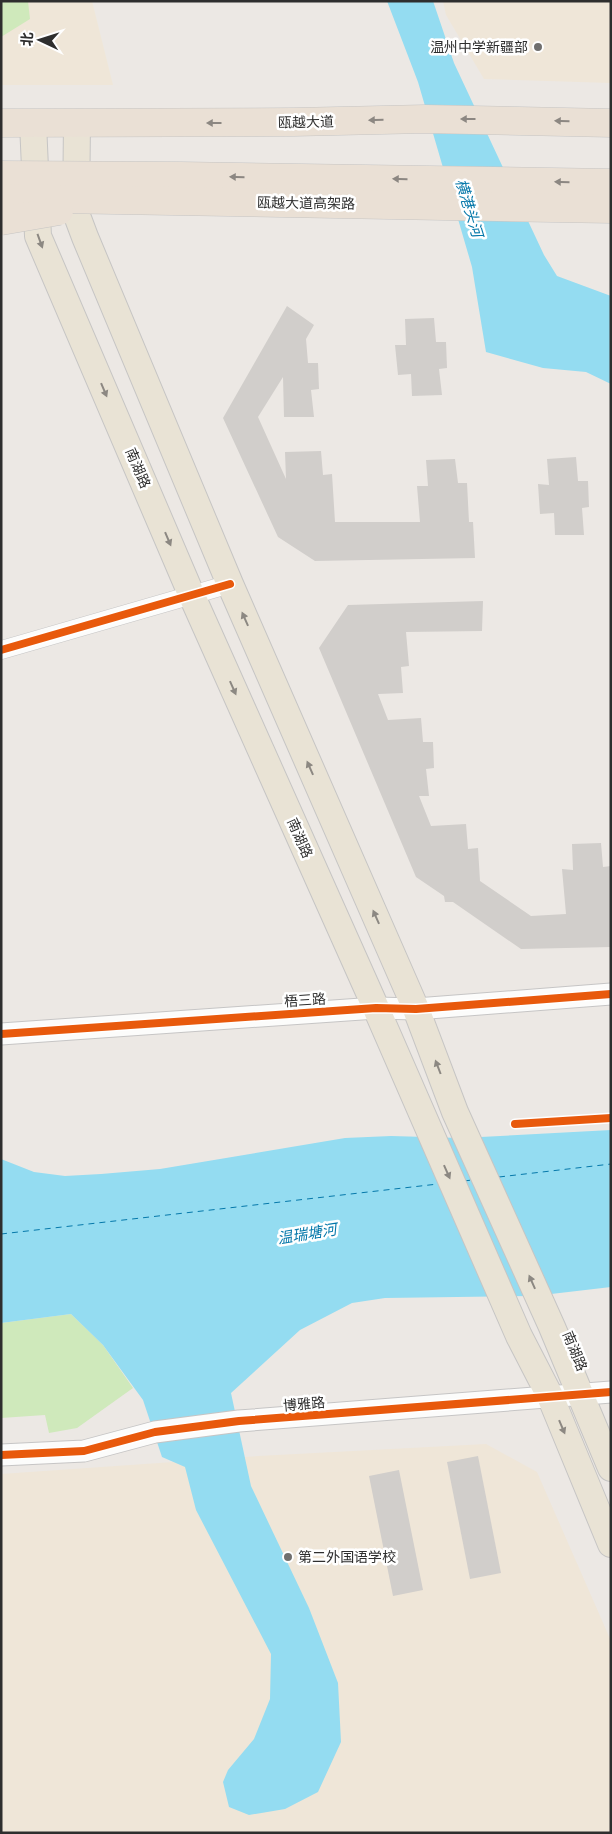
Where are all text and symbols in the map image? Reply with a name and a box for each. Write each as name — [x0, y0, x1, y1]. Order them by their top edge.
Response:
north arrow — [15, 15, 65, 65]
text: 北 — [18, 31, 36, 47]
place label: 温州中学新疆部 — [430, 38, 528, 56]
marker: 温州中学新疆部 — [532, 41, 544, 53]
street label: 瓯越大道 — [278, 113, 334, 131]
one-way arrow — [460, 115, 476, 123]
one-way arrow — [368, 116, 384, 124]
one-way arrow — [554, 117, 570, 125]
one-way arrow — [206, 119, 222, 127]
one-way arrow — [229, 173, 245, 181]
one-way arrow — [391, 175, 407, 183]
water label: 横港头河 — [452, 176, 488, 242]
one-way arrow — [554, 178, 570, 186]
street label: 瓯越大道高架路 — [257, 193, 355, 213]
one-way arrow — [36, 234, 44, 249]
one-way arrow — [101, 383, 109, 397]
street label: 南湖路 — [122, 445, 154, 491]
one-way arrow — [165, 532, 173, 546]
one-way arrow — [241, 612, 249, 626]
one-way arrow — [230, 681, 238, 695]
one-way arrow — [306, 761, 314, 775]
street label: 南湖路 — [283, 815, 317, 861]
one-way arrow — [371, 910, 379, 924]
street label: 梧三路 — [283, 990, 327, 1010]
one-way arrow — [434, 1059, 441, 1074]
one-way arrow — [444, 1165, 452, 1179]
water label: 温瑞塘河 — [276, 1219, 341, 1248]
one-way arrow — [527, 1275, 535, 1289]
street label: 南湖路 — [559, 1328, 591, 1374]
street label: 博雅路 — [282, 1393, 326, 1415]
one-way arrow — [559, 1420, 567, 1434]
place label: 第二外国语学校 — [298, 1548, 396, 1566]
marker: 第二外国语学校 — [282, 1551, 294, 1563]

